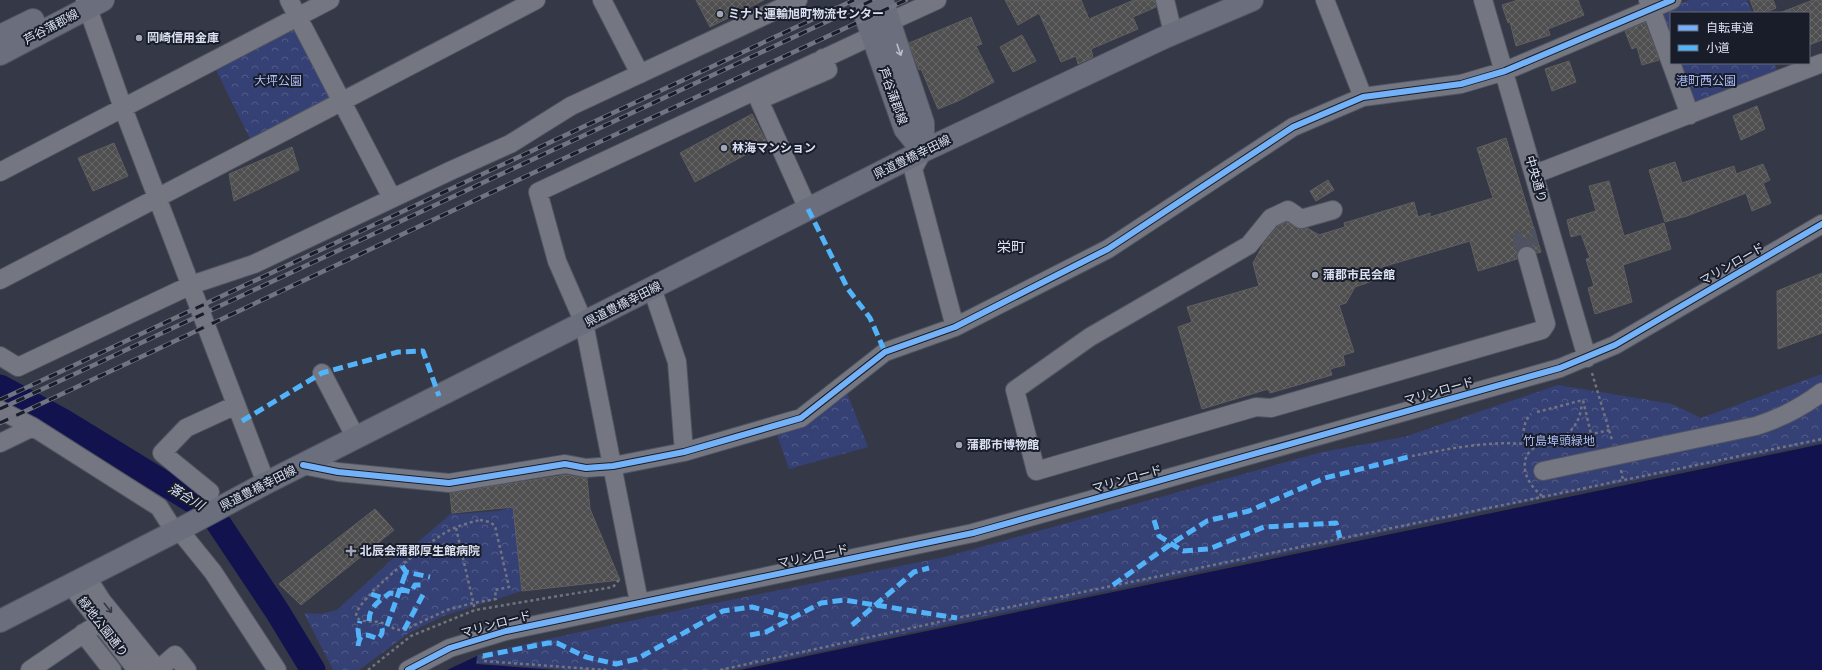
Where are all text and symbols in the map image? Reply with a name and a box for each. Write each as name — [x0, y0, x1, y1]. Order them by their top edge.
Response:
street label: 芦谷蒲郡線 — [21, 6, 81, 48]
place label: ミナト運輸旭町物流センター — [728, 6, 884, 22]
marker: ミナト運輸旭町物流センター — [715, 9, 725, 19]
legend — [1670, 12, 1810, 64]
text: 自転車道 — [1706, 20, 1754, 36]
place label: 岡崎信用金庫 — [147, 30, 219, 46]
marker: 岡崎信用金庫 — [134, 33, 144, 43]
text: 小道 — [1706, 40, 1730, 56]
one-way arrow — [895, 44, 903, 56]
street label: 芦谷蒲郡線 — [875, 65, 911, 127]
park label: 大坪公園 — [254, 73, 302, 89]
park label: 港町西公園 — [1676, 73, 1736, 89]
street label: 県道豊橋幸田線 — [871, 131, 953, 183]
place label: 林海マンション — [732, 140, 816, 156]
marker: 林海マンション — [719, 143, 729, 153]
street label: 中央通り — [1522, 154, 1550, 204]
district label: 栄町 — [997, 238, 1025, 257]
street label: マリンロード — [1697, 239, 1767, 289]
place label: 蒲郡市民会館 — [1323, 267, 1395, 283]
marker: 蒲郡市民会館 — [1310, 270, 1320, 280]
street label: 県道豊橋幸田線 — [582, 278, 664, 330]
street label: マリンロード — [1402, 373, 1476, 409]
park label: 竹島埠頭緑地 — [1523, 433, 1595, 449]
place label: 蒲郡市博物館 — [967, 437, 1039, 453]
marker: 蒲郡市博物館 — [954, 440, 964, 450]
street label: マリンロード — [1090, 461, 1164, 497]
street label: 県道豊橋幸田線 — [217, 462, 299, 514]
water label: 落合川 — [165, 479, 209, 516]
street label: マリンロード — [776, 541, 850, 571]
place label: 北辰会蒲郡厚生館病院 — [360, 543, 480, 559]
marker: 北辰会蒲郡厚生館病院 — [345, 545, 357, 557]
street label: 緑地公園通り — [75, 594, 131, 660]
one-way arrow — [103, 603, 112, 614]
street label: マリンロード — [459, 607, 533, 641]

